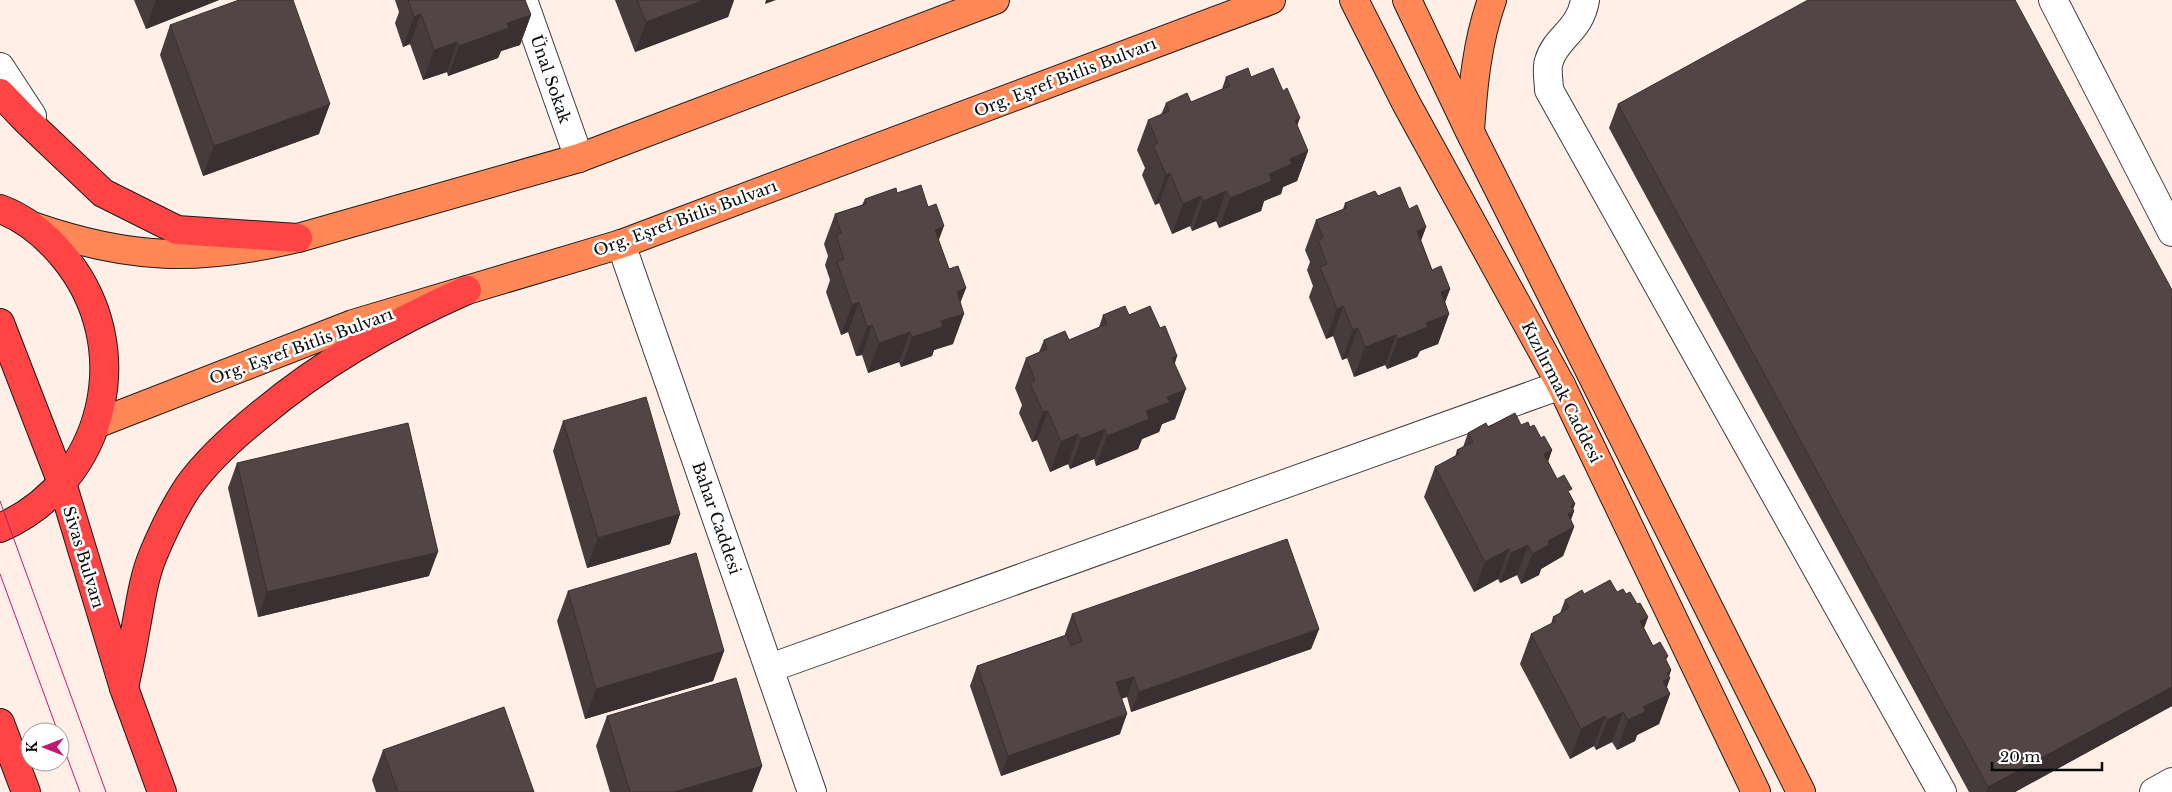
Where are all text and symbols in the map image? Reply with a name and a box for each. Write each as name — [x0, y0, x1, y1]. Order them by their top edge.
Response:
street label: Ünal Sokak — [527, 32, 576, 126]
street label: Org. Eşref Bitlis Bulvarı — [971, 33, 1160, 121]
street label: Org. Eşref Bitlis Bulvarı — [591, 175, 780, 261]
street label: Org. Eşref Bitlis Bulvarı — [207, 303, 396, 389]
street label: Kızılırmak Caddesi — [1518, 318, 1607, 467]
street label: Bahar Caddesi — [688, 459, 746, 578]
street label: Sivas Bulvarı — [59, 504, 109, 611]
north arrow — [20, 722, 70, 772]
scale bar — [1992, 740, 2102, 772]
text: K — [23, 741, 41, 753]
text: 20 m — [2000, 747, 2040, 766]

